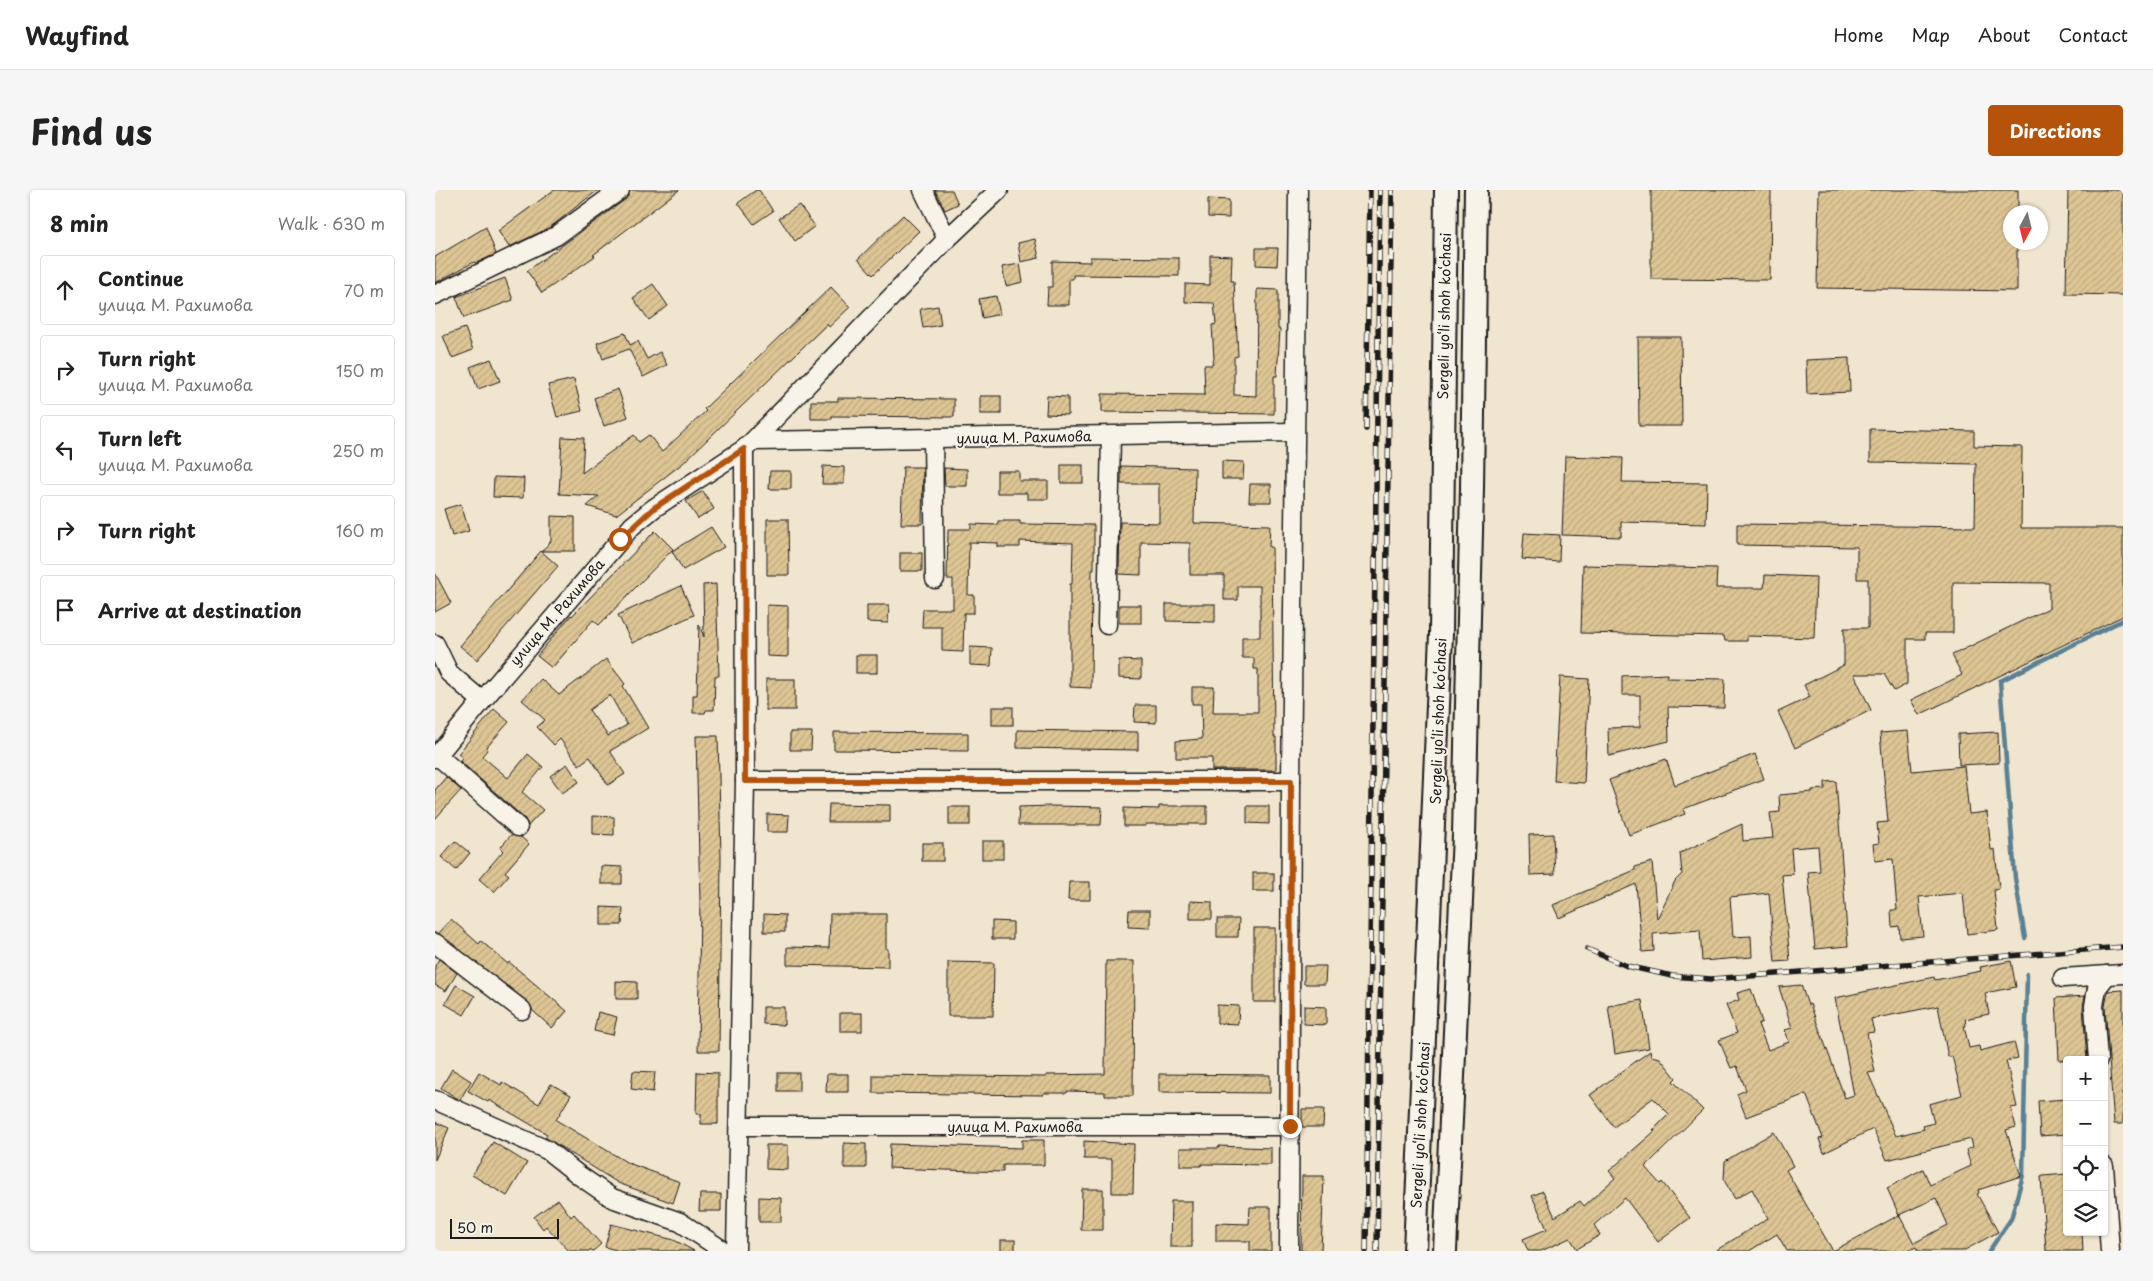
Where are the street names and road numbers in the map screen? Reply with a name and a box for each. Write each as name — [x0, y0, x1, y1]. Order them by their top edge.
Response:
street label: Sergeli yo‘li shoh ko‘chasi — [1432, 232, 1456, 400]
street label: улица М. Рахимова — [956, 425, 1092, 449]
street label: улица М. Рахимова — [505, 554, 610, 670]
street label: Sergeli yo‘li shoh ko‘chasi — [1425, 637, 1451, 805]
street label: Sergeli yo‘li shoh ko‘chasi — [1405, 1041, 1435, 1209]
street label: улица М. Рахимова — [947, 1116, 1083, 1137]

